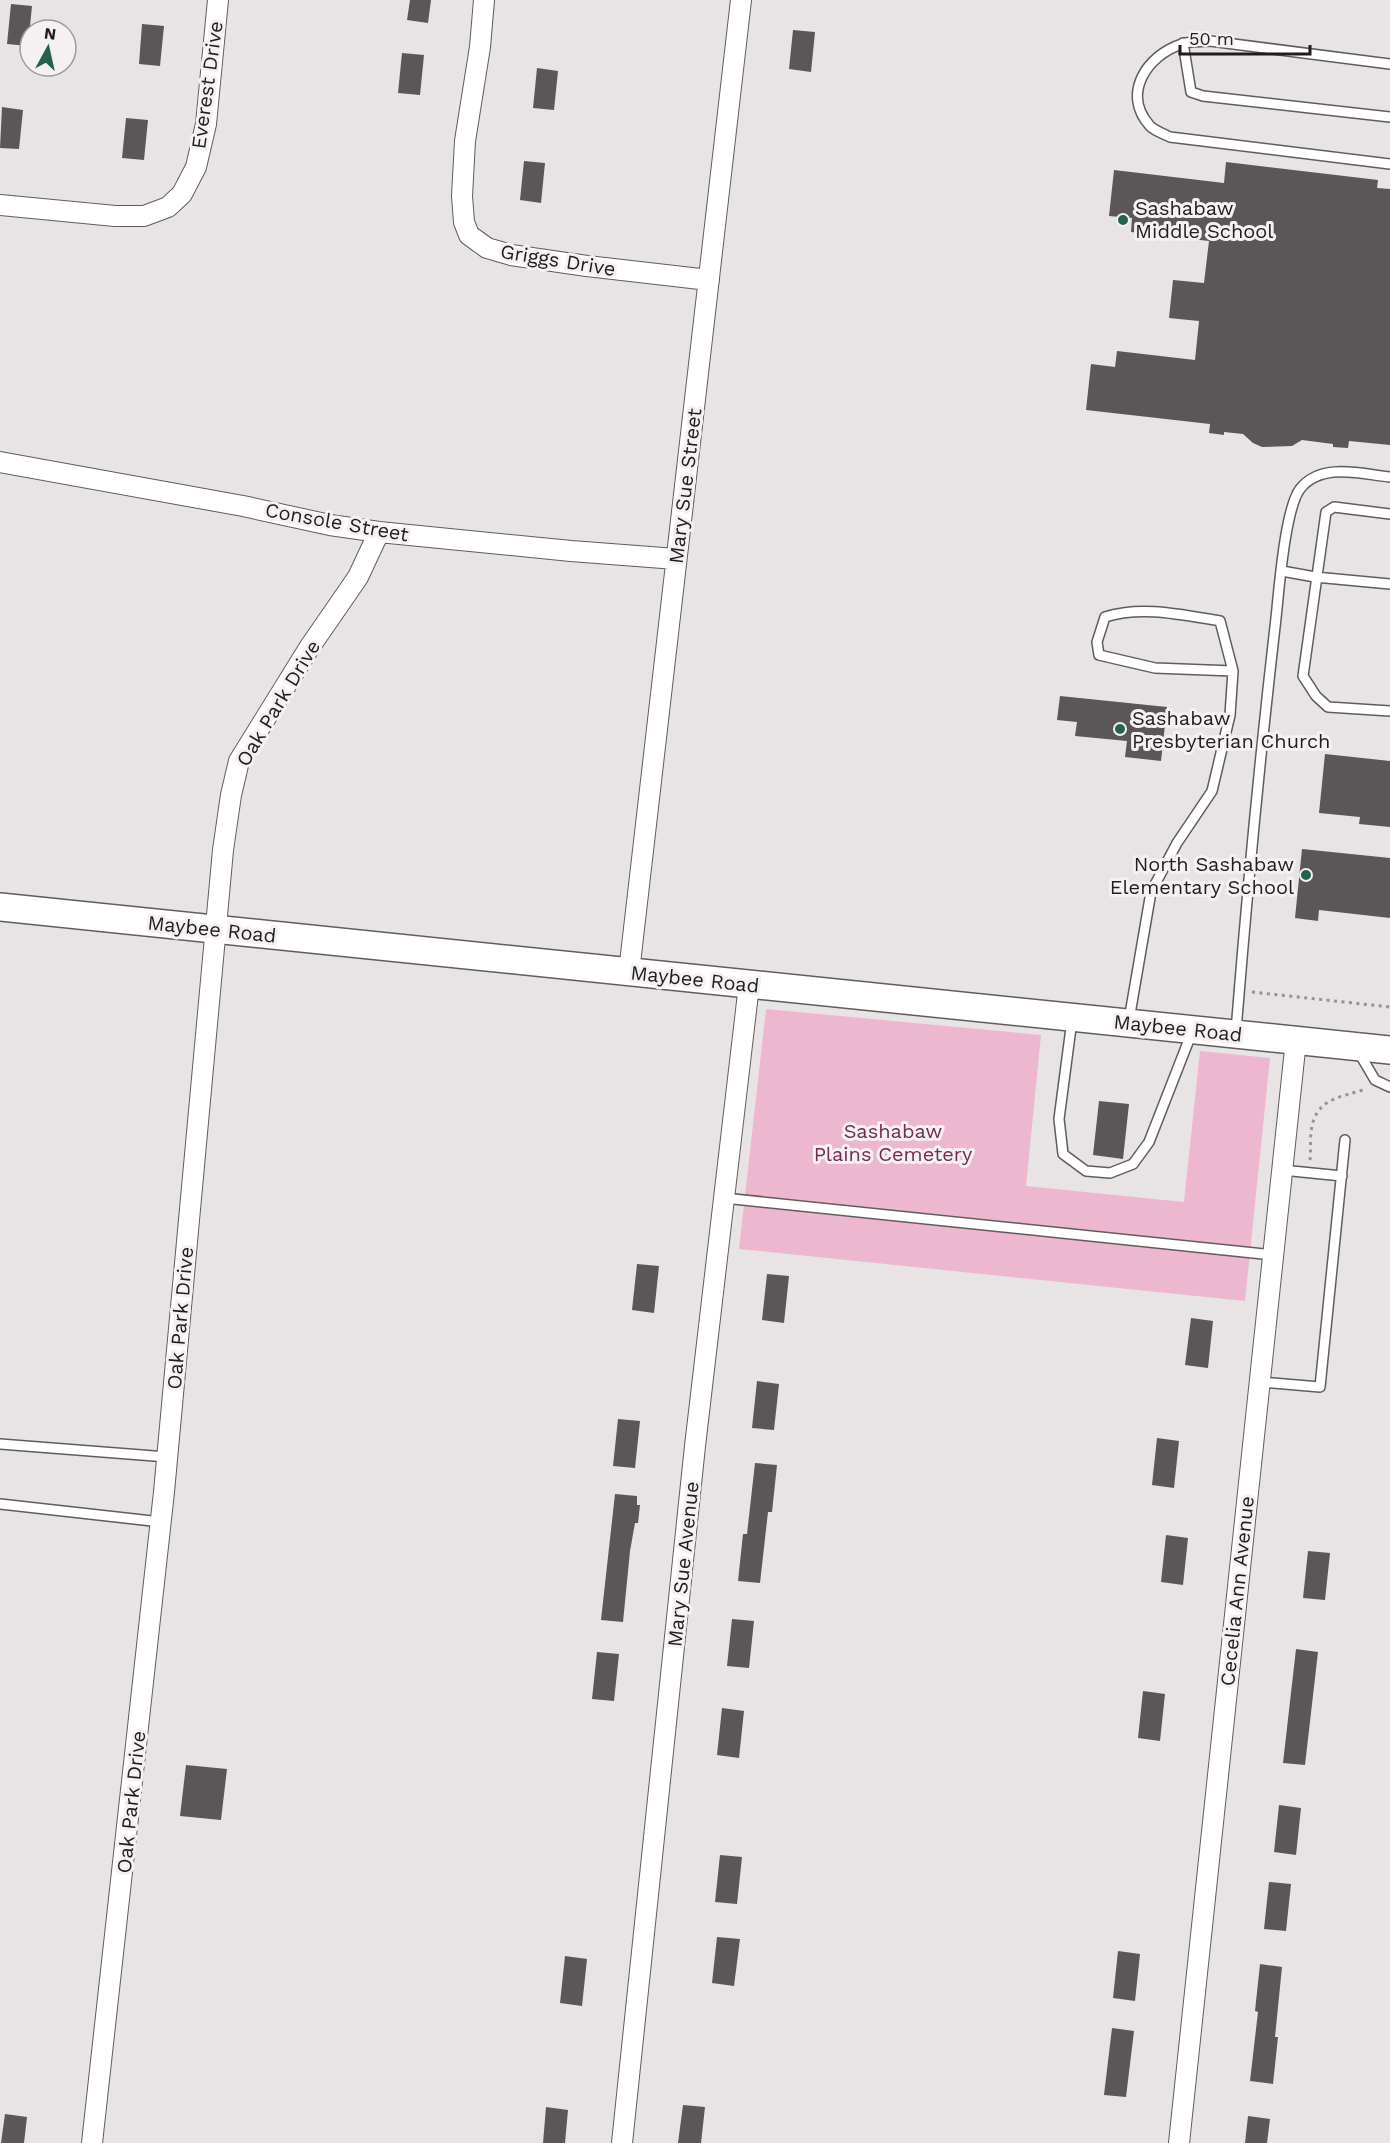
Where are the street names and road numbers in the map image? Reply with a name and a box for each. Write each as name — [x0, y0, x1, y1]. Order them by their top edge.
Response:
street label: Everest Drive — [186, 19, 228, 151]
street label: Griggs Drive — [499, 239, 617, 281]
street label: Mary Sue Street — [664, 406, 707, 565]
street label: Console Street — [263, 498, 411, 547]
street label: Oak Park Drive — [231, 635, 325, 771]
street label: Maybee Road — [146, 910, 278, 948]
street label: Maybee Road — [629, 960, 761, 998]
street label: Maybee Road — [1112, 1009, 1244, 1047]
street label: Oak Park Drive — [162, 1246, 198, 1390]
street label: Mary Sue Avenue — [662, 1480, 704, 1648]
street label: Cecelia Ann Avenue — [1215, 1495, 1259, 1687]
street label: Oak Park Drive — [112, 1730, 150, 1874]

